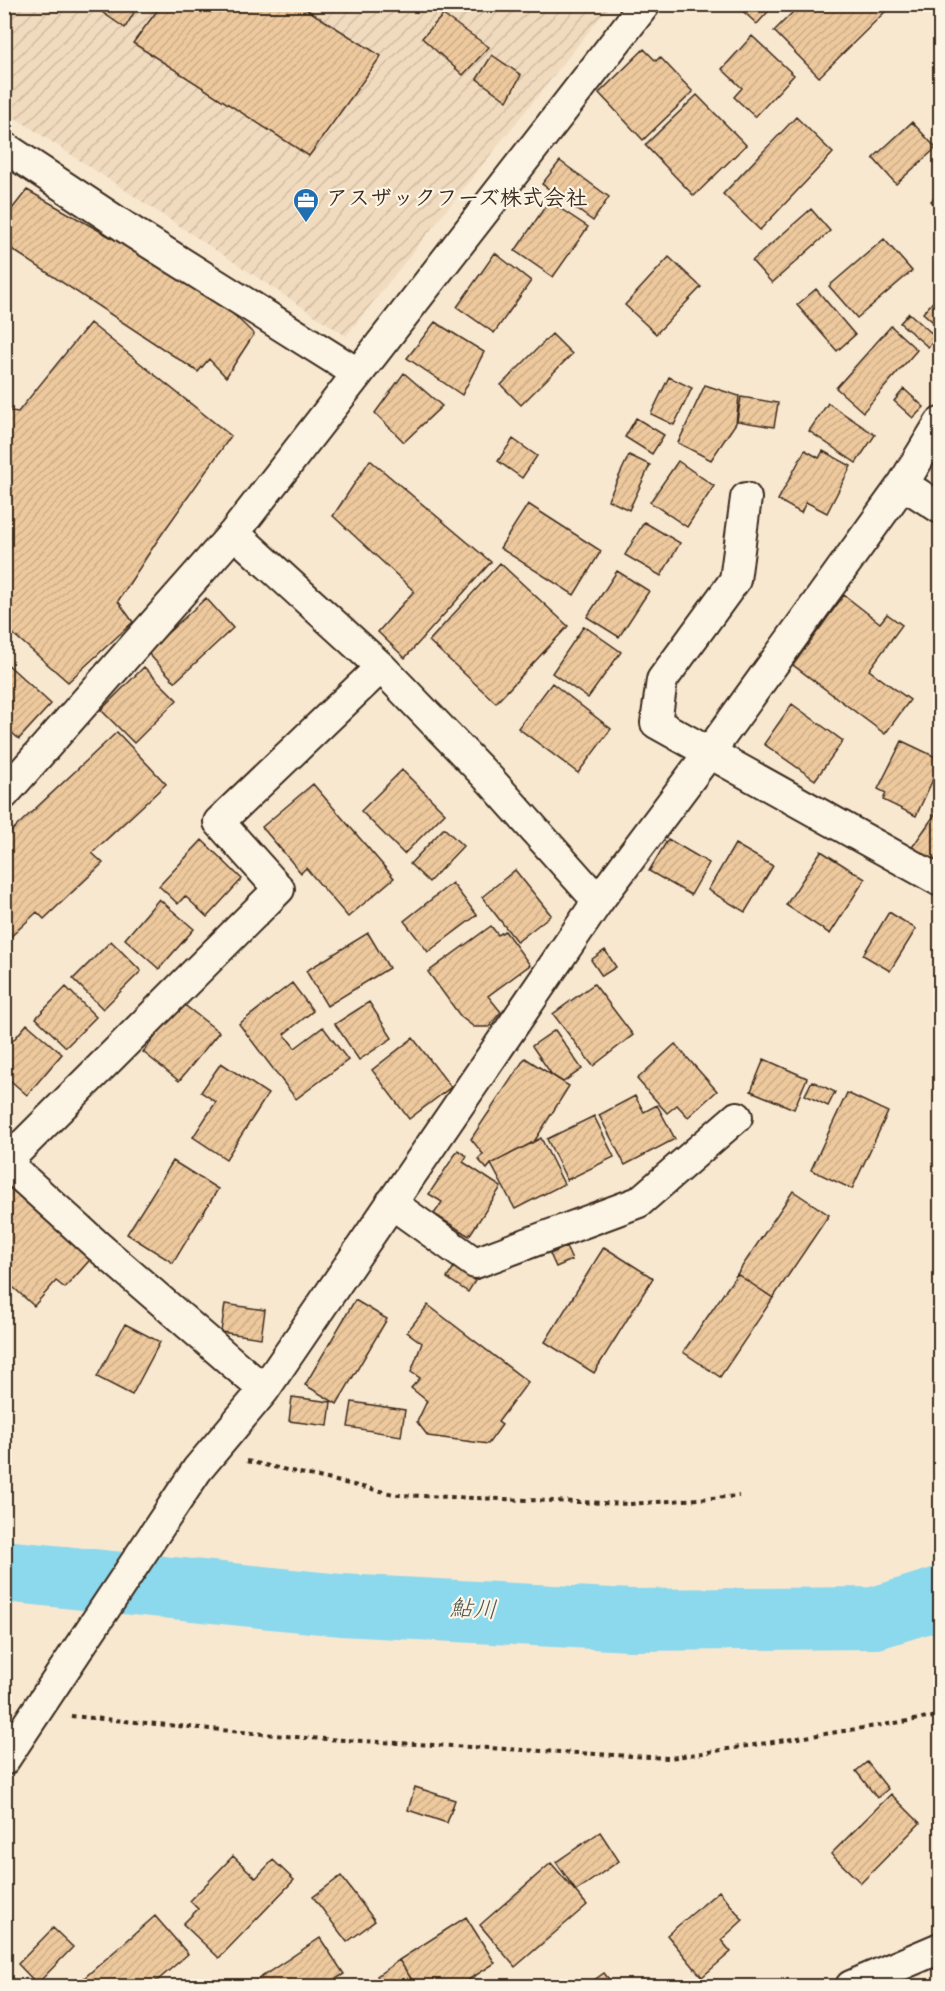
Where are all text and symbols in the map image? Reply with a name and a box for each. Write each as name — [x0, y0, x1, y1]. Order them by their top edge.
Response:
office icon: アスザックフーズ株式会社 — [291, 186, 321, 224]
place label: アスザックフーズ株式会社 — [326, 186, 588, 214]
water label: 鮎川 — [448, 1596, 498, 1628]

